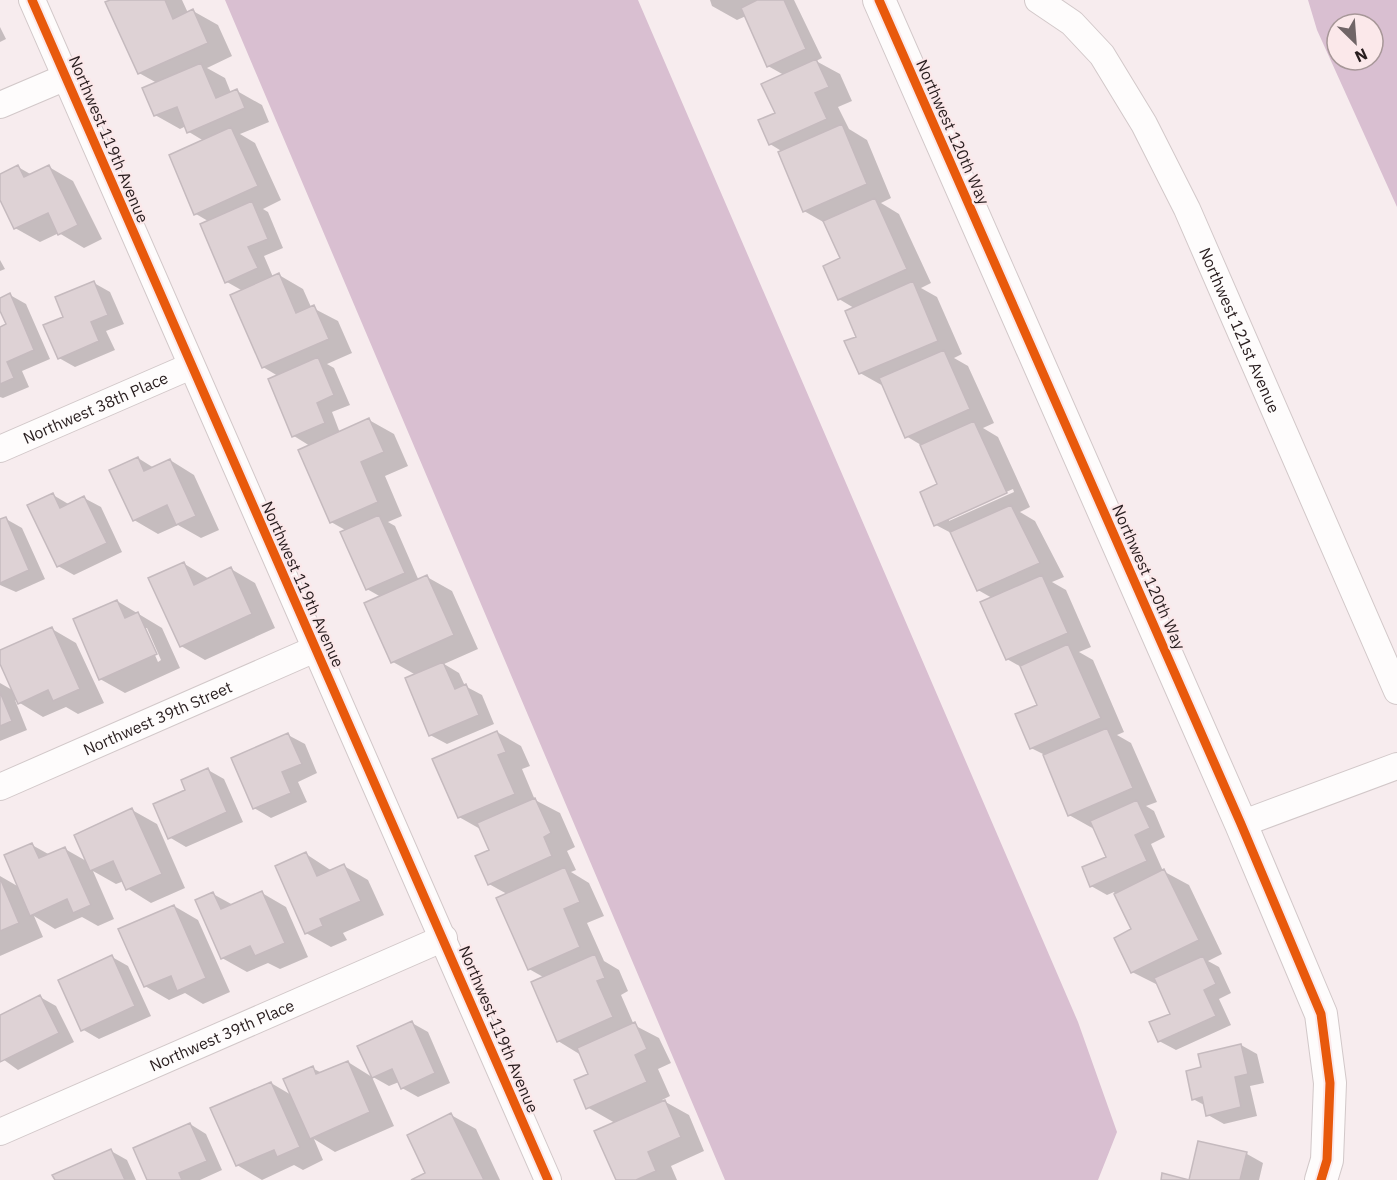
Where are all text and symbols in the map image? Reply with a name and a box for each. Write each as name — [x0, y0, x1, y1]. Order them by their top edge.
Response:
north arrow — [1325, 12, 1385, 72]
text: N — [1352, 44, 1371, 67]
street label: Northwest 119th Avenue — [65, 52, 153, 226]
street label: Northwest 120th Way — [912, 56, 994, 208]
street label: Northwest 121st Avenue — [1195, 244, 1285, 416]
street label: Northwest 38th Place — [20, 367, 171, 448]
street label: Northwest 119th Avenue — [257, 498, 349, 670]
street label: Northwest 120th Way — [1108, 501, 1190, 653]
street label: Northwest 39th Street — [80, 677, 235, 759]
street label: Northwest 119th Avenue — [455, 942, 543, 1116]
street label: Northwest 39th Place — [146, 995, 297, 1076]

